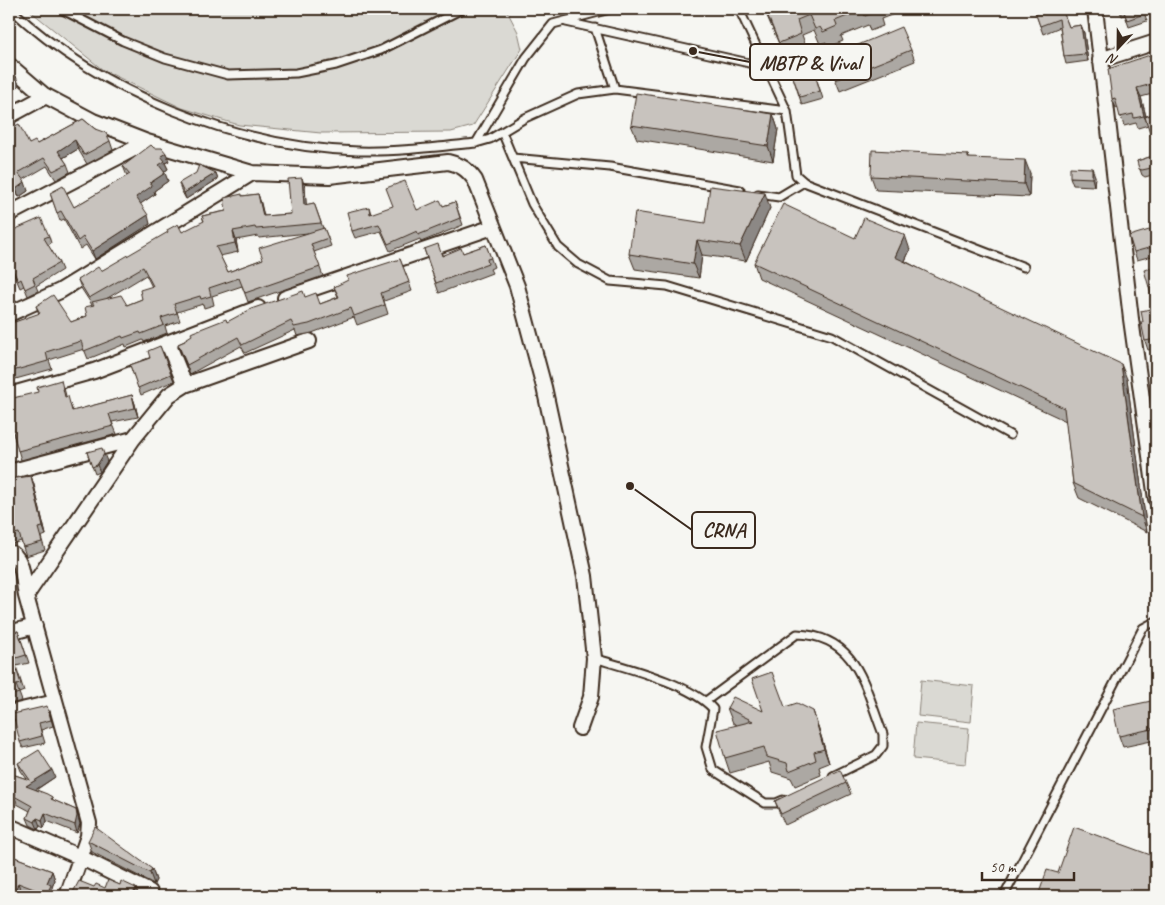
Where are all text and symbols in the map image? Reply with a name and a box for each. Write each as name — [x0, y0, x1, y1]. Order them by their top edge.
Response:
north arrow — [1092, 22, 1142, 72]
callout: MBTP & Vival — [750, 44, 871, 80]
text: N — [1104, 49, 1121, 69]
text: MBTP & Vival — [759, 50, 865, 76]
callout: CRNA — [692, 512, 755, 548]
text: CRNA — [702, 517, 747, 543]
scale bar — [982, 850, 1075, 882]
text: 50 m — [990, 858, 1017, 877]

